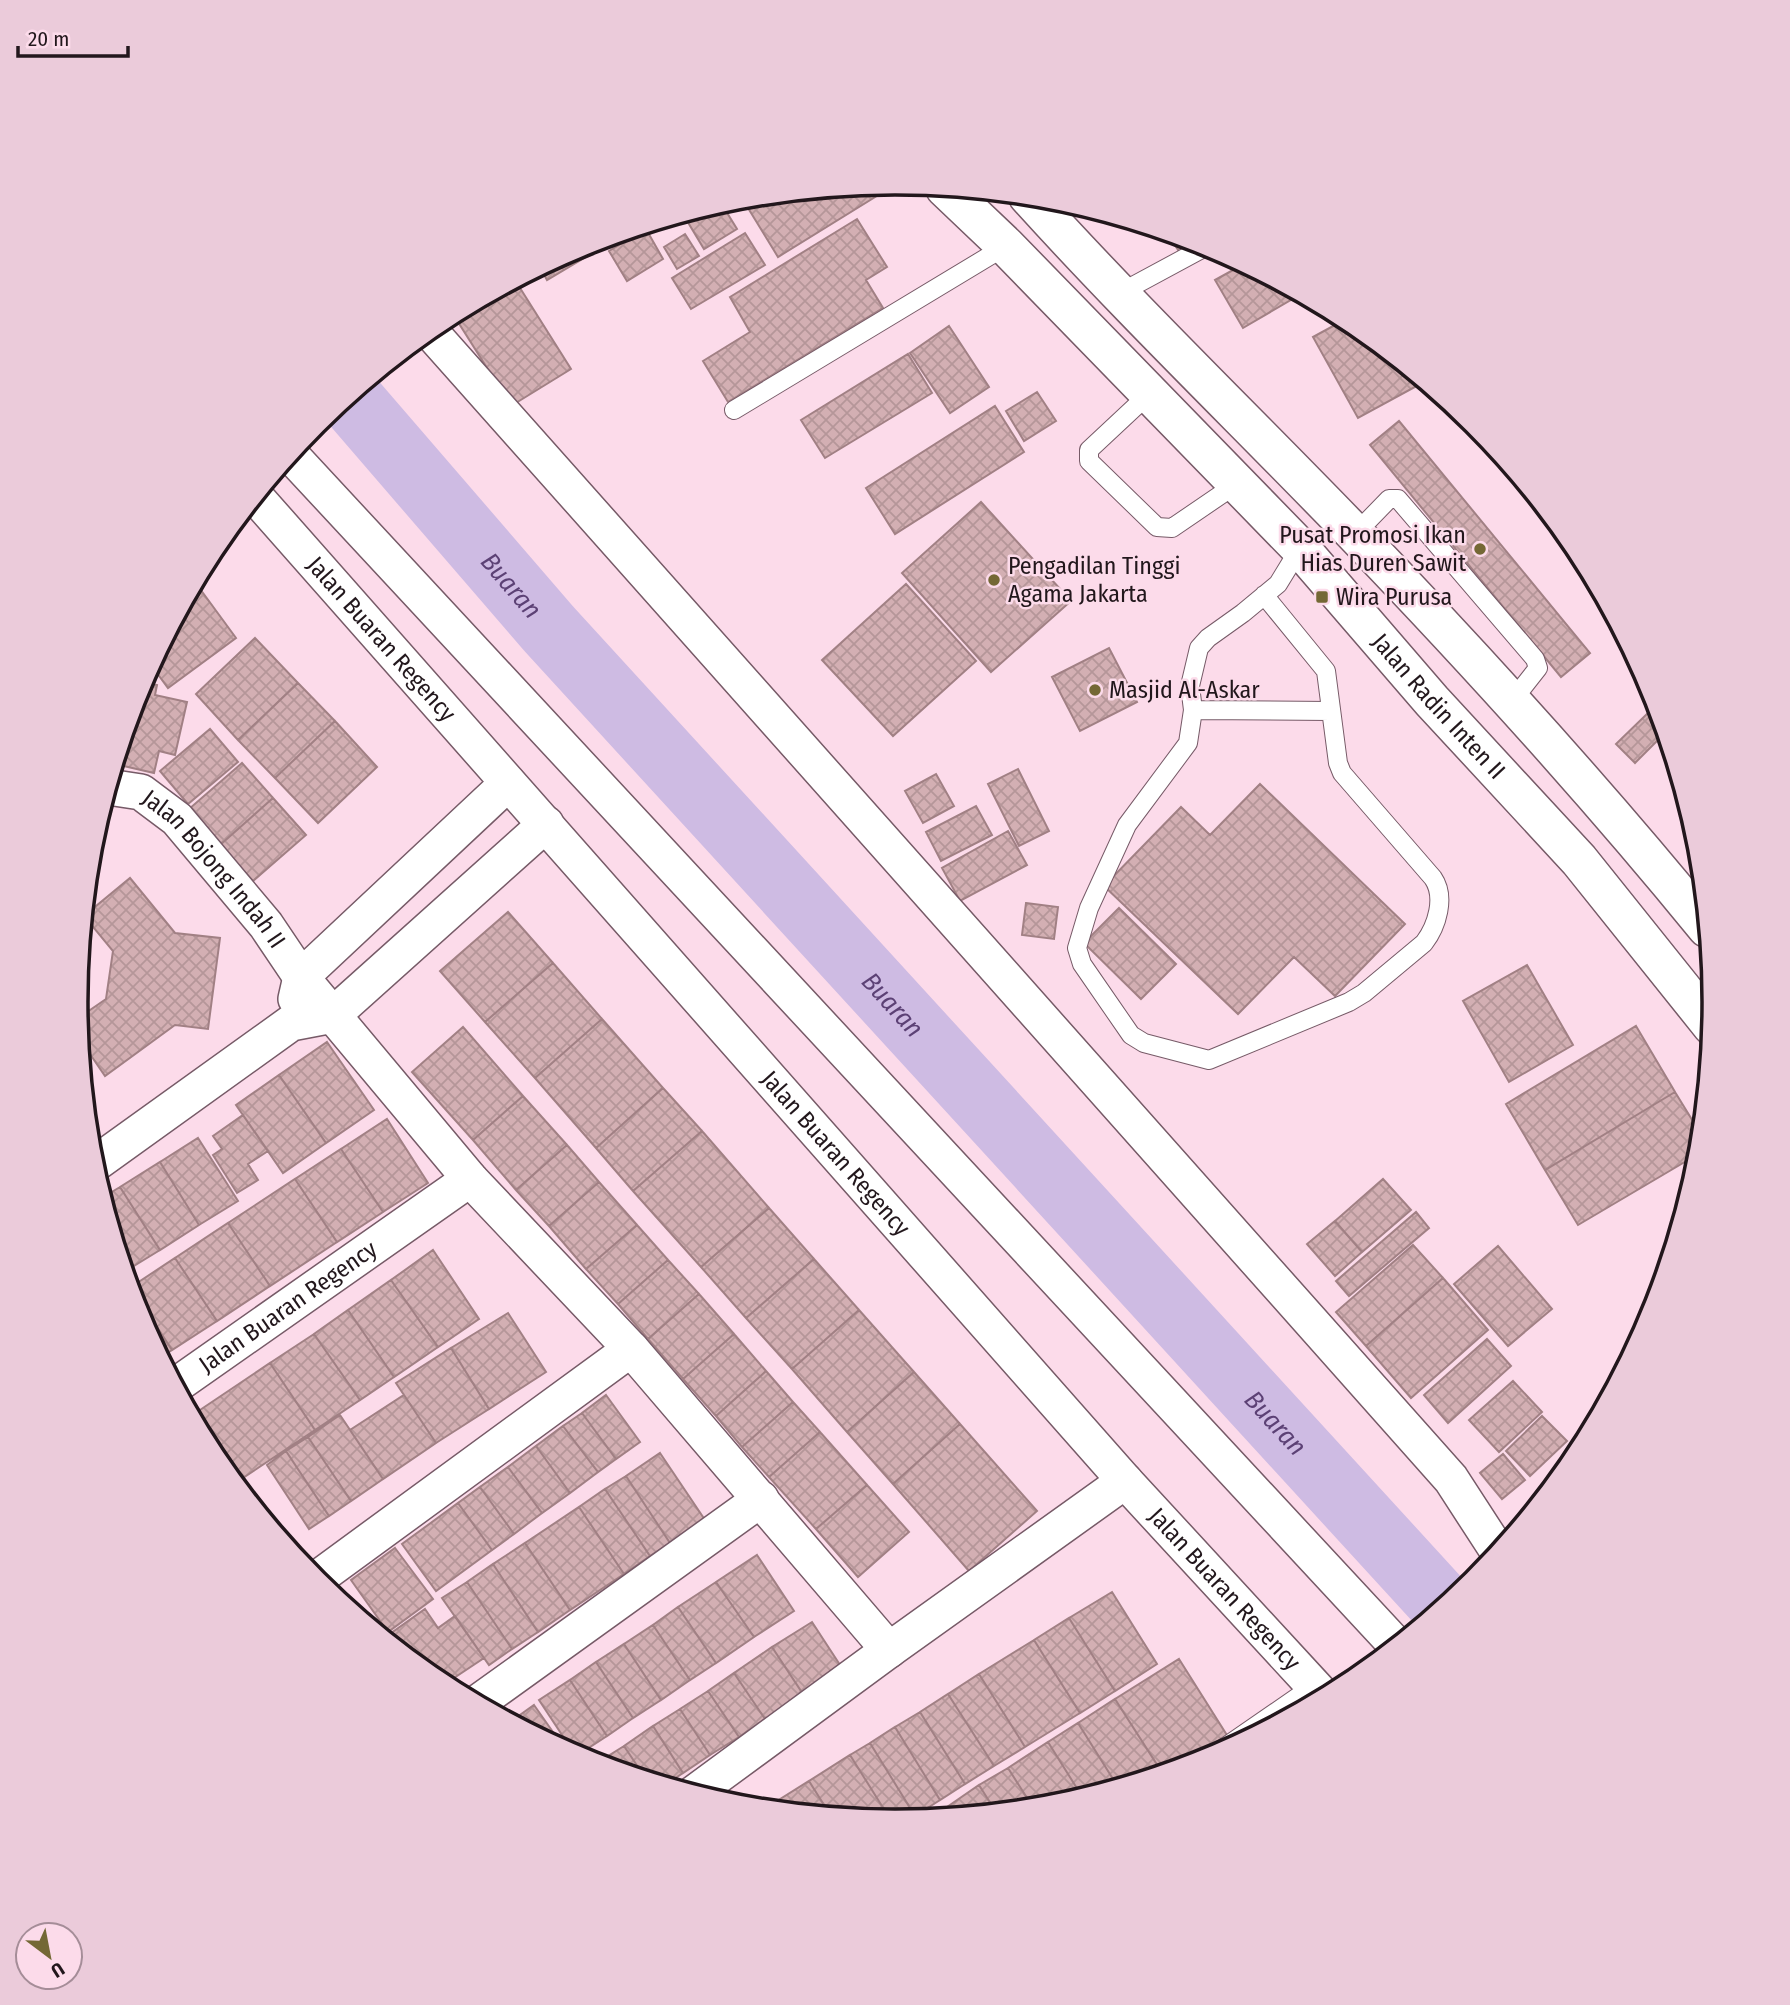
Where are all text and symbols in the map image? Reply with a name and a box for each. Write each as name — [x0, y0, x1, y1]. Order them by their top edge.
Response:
scale bar — [18, 14, 128, 58]
text: 20 m — [28, 26, 69, 52]
place label: Pusat Promosi Ikan Hias Duren Sawit — [1279, 521, 1466, 577]
marker: Pusat Promosi Ikan Hias Duren Sawit — [1472, 541, 1488, 557]
water label: Buaran — [474, 546, 548, 625]
street label: Jalan Buaran Regency — [301, 551, 462, 728]
place label: Pengadilan Tinggi Agama Jakarta — [1008, 552, 1181, 608]
marker: Pengadilan Tinggi Agama Jakarta — [986, 572, 1002, 588]
place label: Wira Purusa — [1336, 583, 1452, 611]
marker: Wira Purusa — [1314, 589, 1330, 605]
street label: Jalan Radin Inten II — [1366, 628, 1511, 785]
place label: Masjid Al-Askar — [1109, 676, 1260, 704]
marker: Masjid Al-Askar — [1087, 682, 1103, 698]
street label: Jalan Bojong Indah II — [137, 784, 291, 953]
water label: Buaran — [855, 966, 930, 1044]
street label: Jalan Buaran Regency — [755, 1065, 916, 1242]
street label: Jalan Buaran Regency — [194, 1235, 382, 1379]
water label: Buaran — [1238, 1385, 1313, 1462]
street label: Jalan Buaran Regency — [1143, 1502, 1306, 1676]
north arrow — [14, 1921, 84, 1991]
text: U — [47, 1957, 69, 1983]

